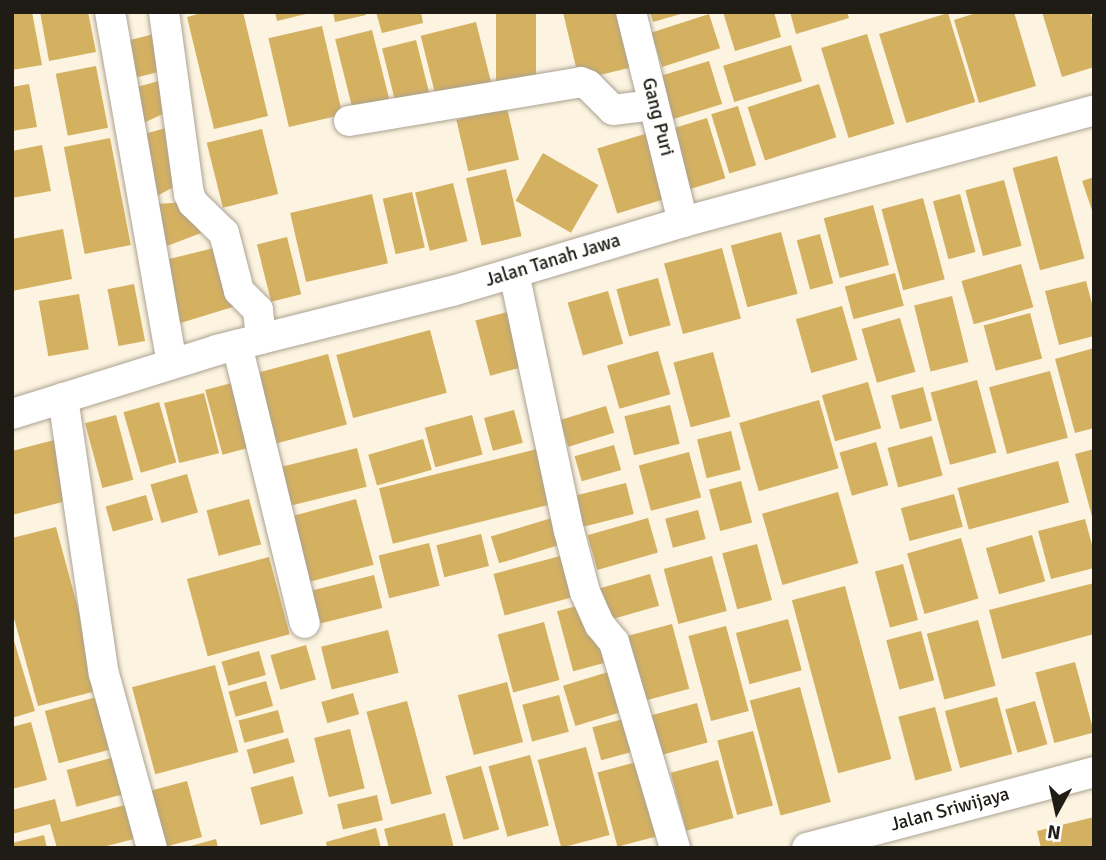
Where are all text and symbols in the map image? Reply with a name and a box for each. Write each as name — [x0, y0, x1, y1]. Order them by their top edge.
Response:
street label: Gang Puri — [636, 76, 678, 158]
street label: Jalan Tanah Jawa — [483, 230, 623, 292]
north arrow — [1022, 776, 1092, 846]
street label: Jalan Sriwijaya — [888, 783, 1012, 837]
text: N — [1046, 819, 1062, 845]

